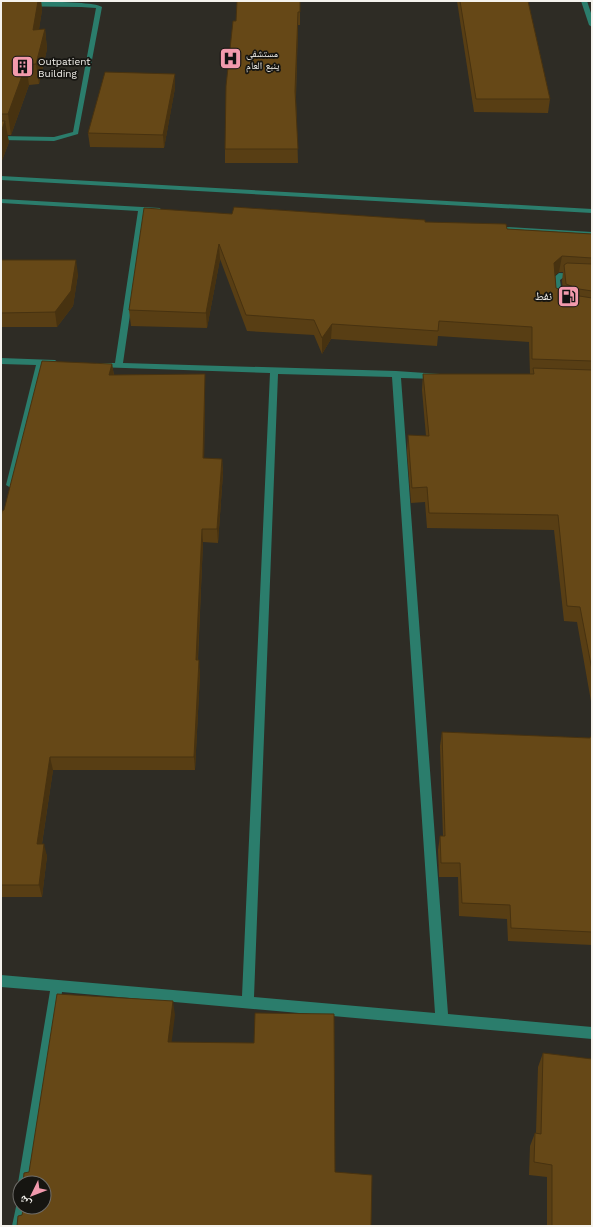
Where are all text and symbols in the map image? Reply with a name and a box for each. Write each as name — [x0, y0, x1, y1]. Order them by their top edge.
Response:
hospital icon: مستشفى ينبع العام — [217, 46, 243, 72]
place label: مستشفى ينبع العام — [246, 48, 280, 73]
building icon: Outpatient Building — [9, 54, 35, 80]
place label: Outpatient Building — [38, 56, 91, 79]
fuel station icon: نفط — [555, 283, 581, 309]
place label: نفط — [535, 289, 552, 303]
north arrow — [12, 1175, 52, 1215]
text: ش — [16, 1192, 35, 1210]

